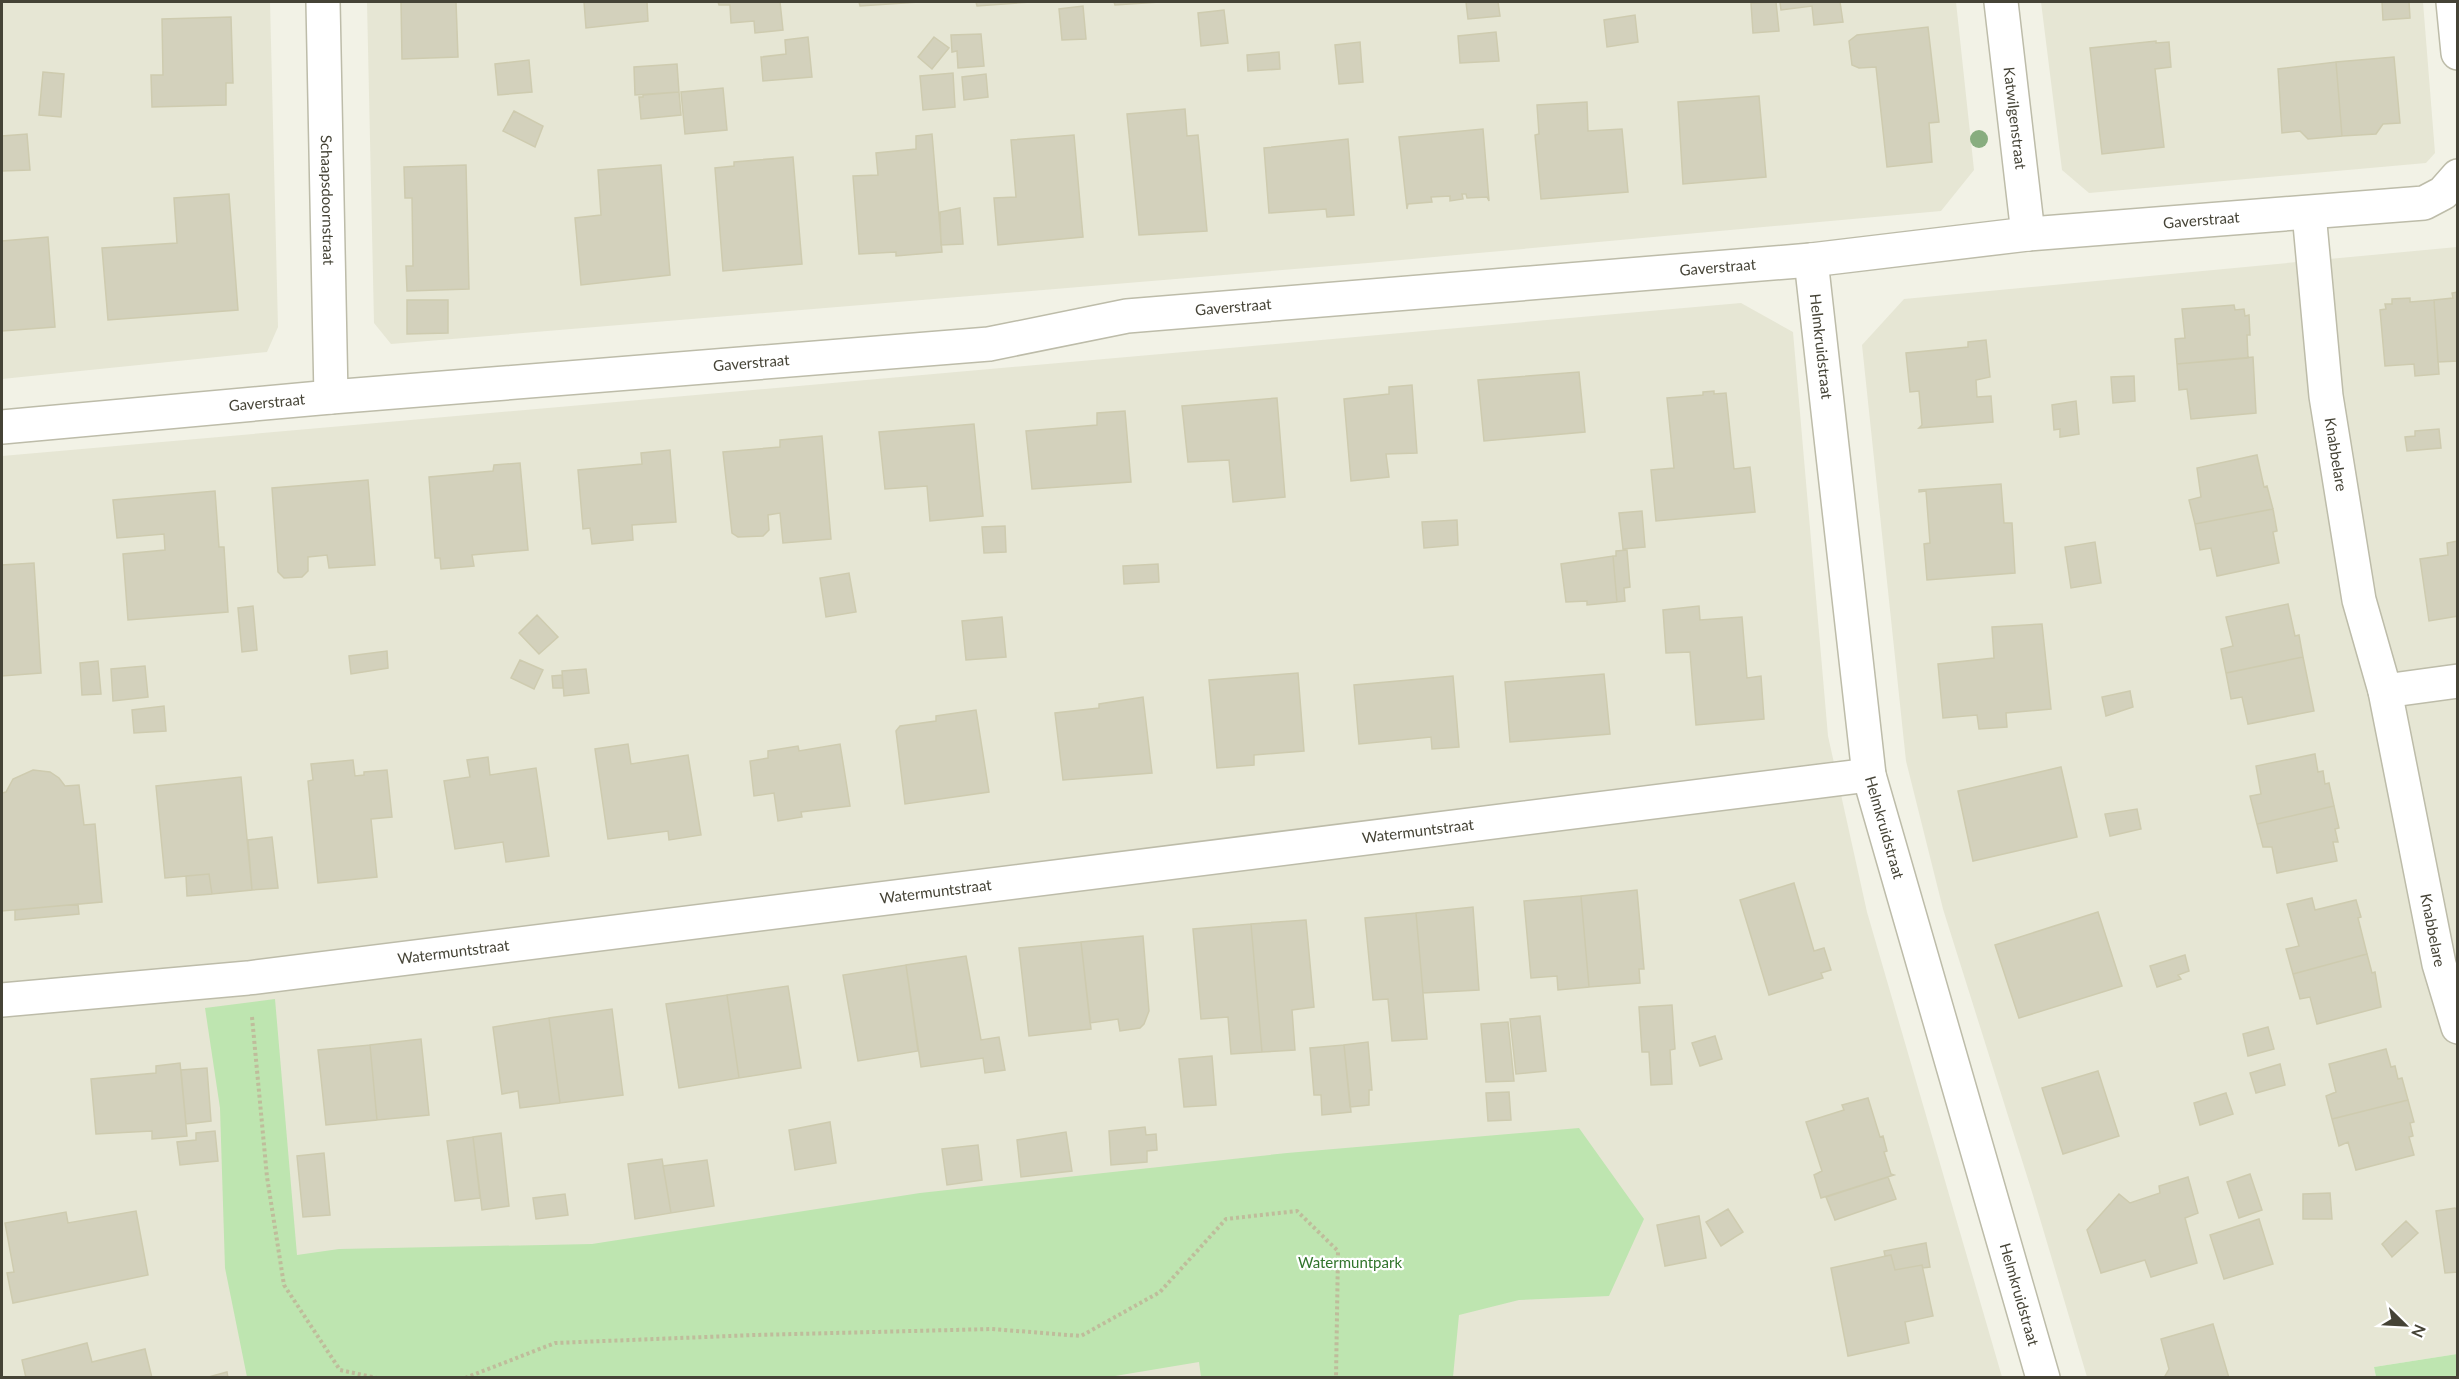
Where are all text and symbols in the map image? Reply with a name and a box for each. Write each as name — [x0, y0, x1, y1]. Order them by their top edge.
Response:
street label: Katwilgenstraat — [2001, 66, 2030, 171]
street label: Schaapsdoornstraat — [318, 135, 338, 266]
street label: Gaverstraat — [2162, 207, 2241, 231]
street label: Gaverstraat — [1679, 254, 1757, 279]
street label: Helmkruidstraat — [1807, 293, 1837, 401]
street label: Gaverstraat — [1194, 294, 1273, 318]
street label: Gaverstraat — [712, 350, 791, 374]
street label: Gaverstraat — [228, 389, 306, 414]
street label: Knabbelare — [2322, 416, 2351, 493]
street label: Helmkruidstraat — [1862, 774, 1909, 881]
street label: Watermuntstraat — [1361, 814, 1475, 846]
street label: Watermuntstraat — [879, 875, 993, 907]
street label: Knabbelare — [2417, 892, 2449, 969]
street label: Watermuntstraat — [396, 935, 511, 967]
street label: Helmkruidstraat — [1997, 1241, 2043, 1348]
park label: Watermuntpark — [1298, 1253, 1402, 1271]
north arrow — [2375, 1295, 2435, 1355]
text: N — [2408, 1322, 2430, 1341]

